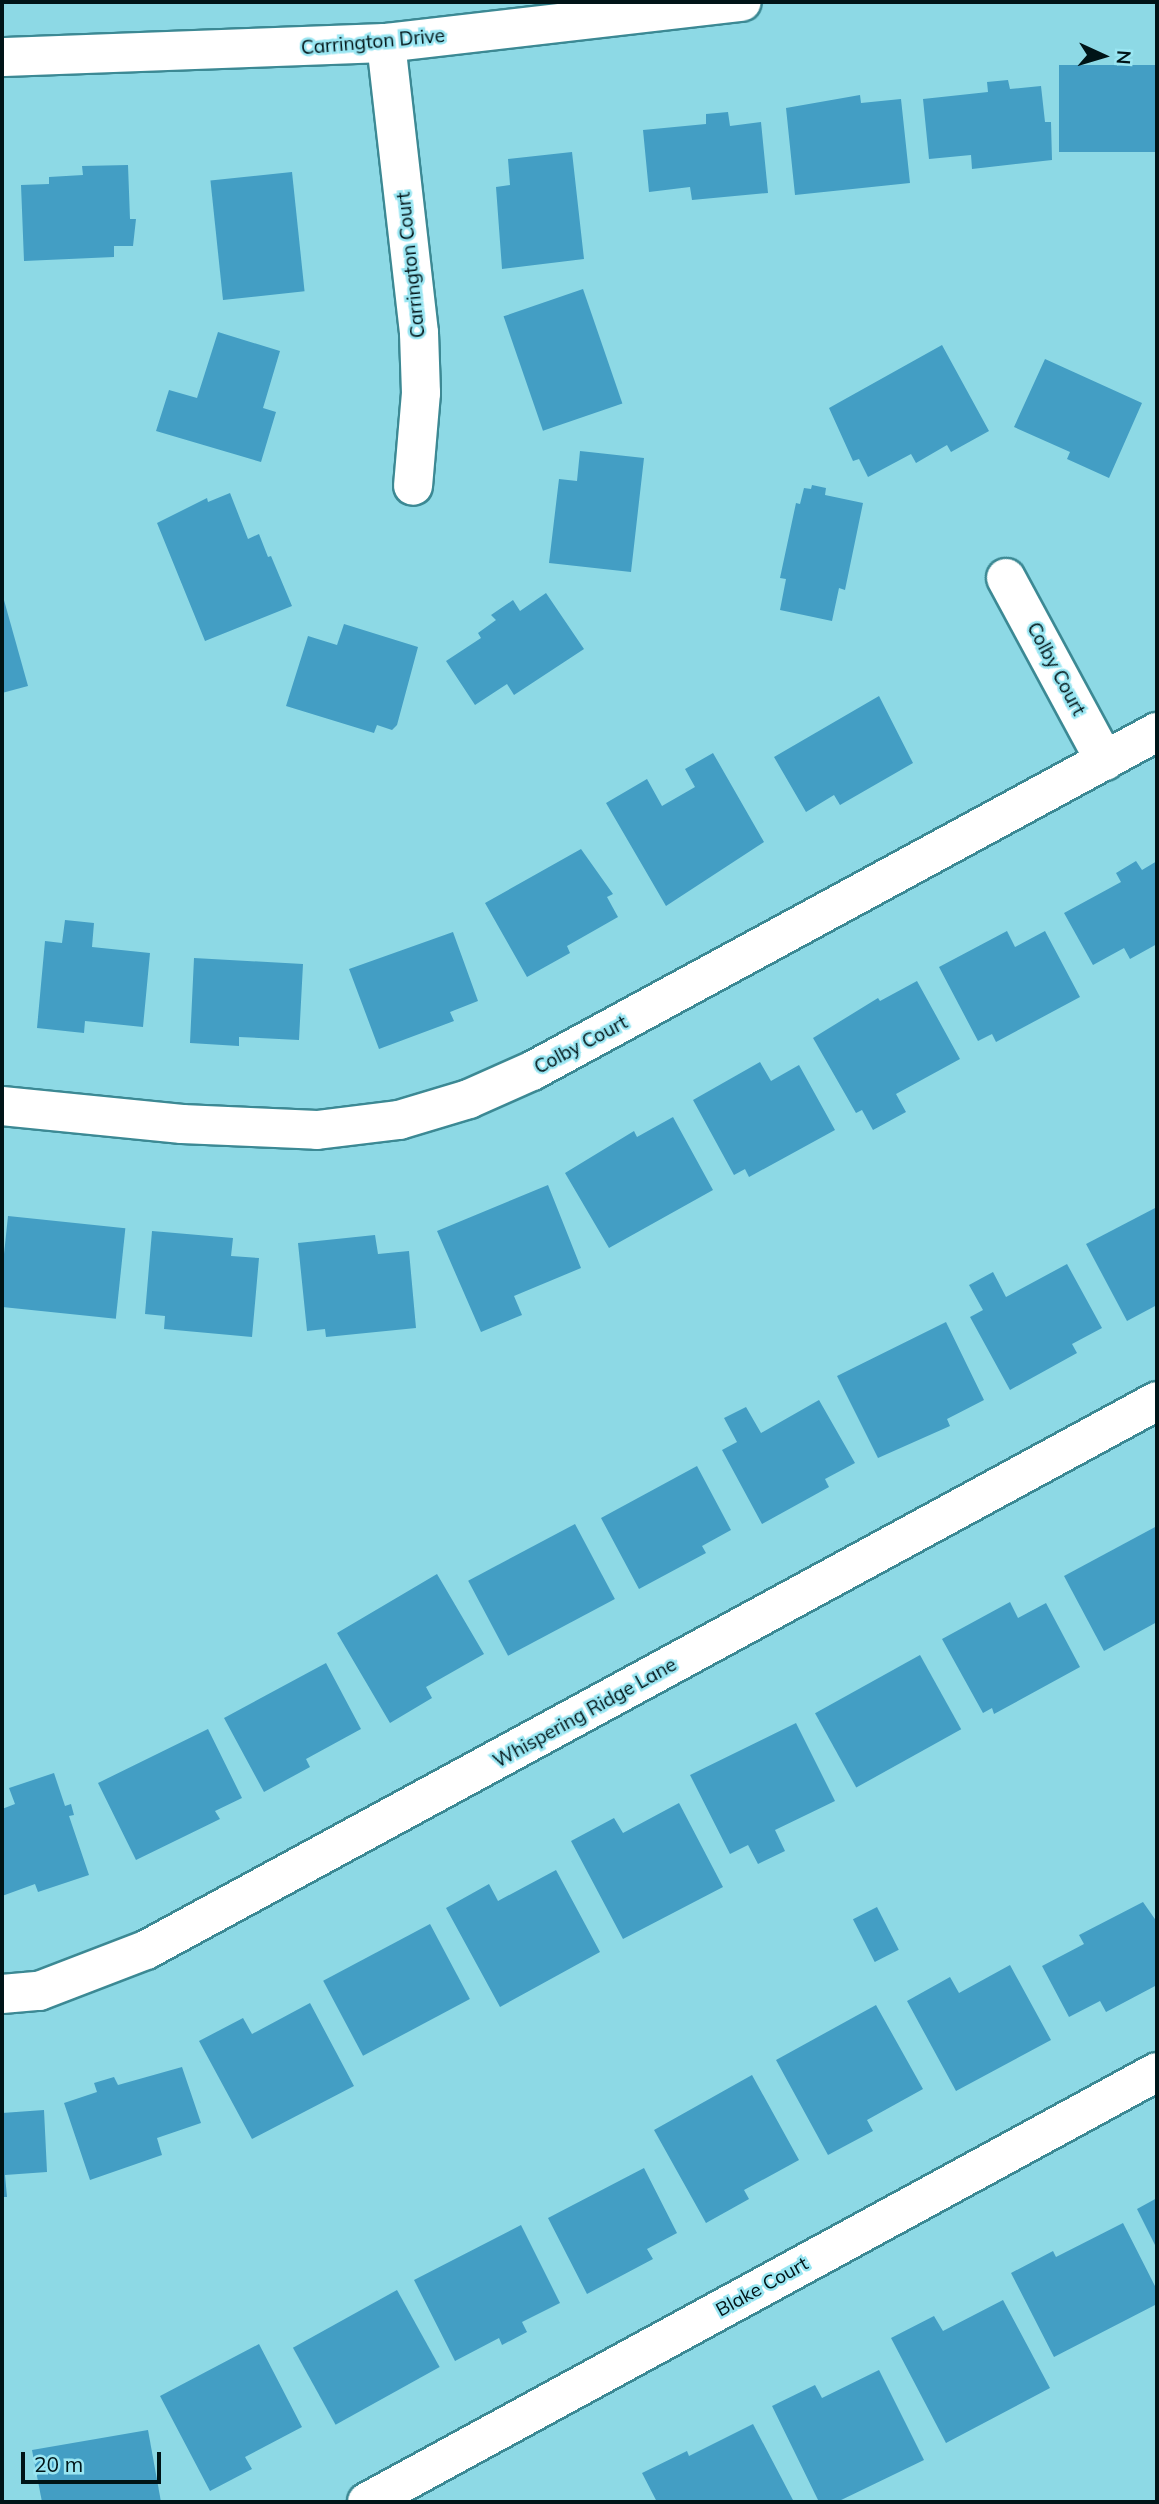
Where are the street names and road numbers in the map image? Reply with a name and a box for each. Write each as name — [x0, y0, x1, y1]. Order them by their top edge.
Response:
street label: Carrington Drive — [300, 24, 446, 60]
street label: Carrington Court — [392, 191, 430, 339]
street label: Colby Court — [1022, 619, 1090, 719]
street label: Colby Court — [531, 1011, 631, 1079]
street label: Whispering Ridge Lane — [489, 1653, 681, 1773]
street label: Blake Court — [712, 2252, 812, 2322]

